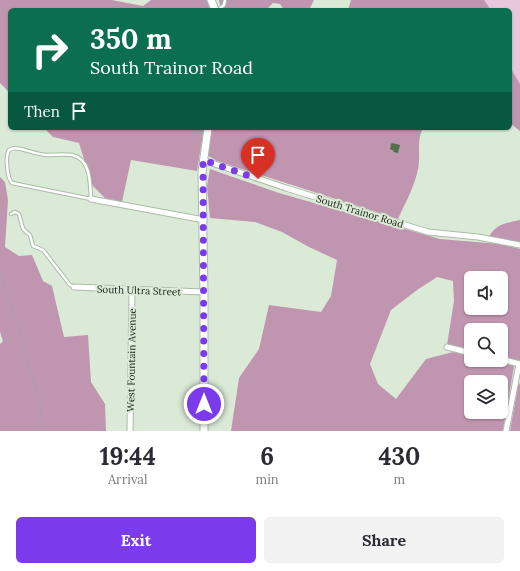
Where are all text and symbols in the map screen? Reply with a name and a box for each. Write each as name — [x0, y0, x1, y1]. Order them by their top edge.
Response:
text: 350 m — [90, 21, 172, 57]
icon: right — [24, 24, 76, 76]
text: South Trainor Road — [90, 56, 253, 79]
icon: arrive — [68, 100, 90, 122]
text: Then — [24, 102, 60, 121]
pin — [241, 138, 275, 179]
icon: arrive — [247, 144, 269, 166]
street label: South Trainor Road — [315, 192, 405, 231]
map controls — [464, 271, 508, 419]
button: sound — [464, 271, 508, 315]
street label: South Ultra Street — [97, 283, 182, 298]
street label: West Fountain Avenue — [124, 307, 139, 412]
button: search — [464, 323, 508, 367]
button: layers — [464, 375, 508, 419]
position arrow — [183, 383, 225, 425]
text: 19:44 — [100, 441, 156, 472]
text: 6 — [260, 441, 274, 472]
text: 430 — [378, 441, 420, 472]
text: Arrival — [108, 471, 148, 488]
text: min — [256, 471, 279, 488]
text: m — [394, 471, 405, 488]
button: Exit — [16, 517, 256, 563]
button: Share — [264, 517, 504, 563]

